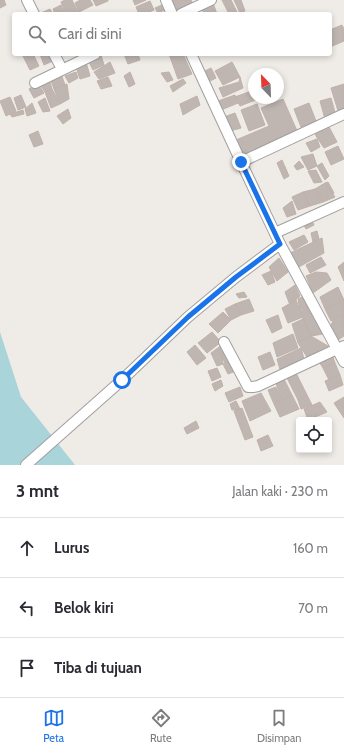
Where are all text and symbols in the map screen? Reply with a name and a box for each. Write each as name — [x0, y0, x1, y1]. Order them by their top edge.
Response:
search box — [12, 12, 332, 56]
icon: search — [26, 23, 48, 45]
text: Cari di sini — [58, 25, 122, 43]
north arrow — [248, 68, 284, 104]
route end — [232, 153, 250, 171]
route start — [113, 371, 131, 389]
map controls — [296, 417, 332, 453]
button: locate — [296, 417, 332, 453]
text: 3 mnt — [16, 481, 59, 501]
text: Jalan kaki · 230 m — [232, 483, 328, 499]
icon: ahead — [16, 537, 38, 559]
text: Lurus — [54, 539, 89, 557]
text: 160 m — [293, 540, 328, 556]
icon: left — [16, 597, 38, 619]
text: Belok kiri — [54, 599, 114, 617]
text: 70 m — [298, 600, 328, 616]
icon: arrive — [16, 657, 38, 679]
text: Tiba di tujuan — [54, 659, 142, 677]
tab: Peta — [43, 707, 65, 745]
tab: Rute — [150, 707, 172, 745]
tab: Disimpan — [257, 707, 301, 745]

